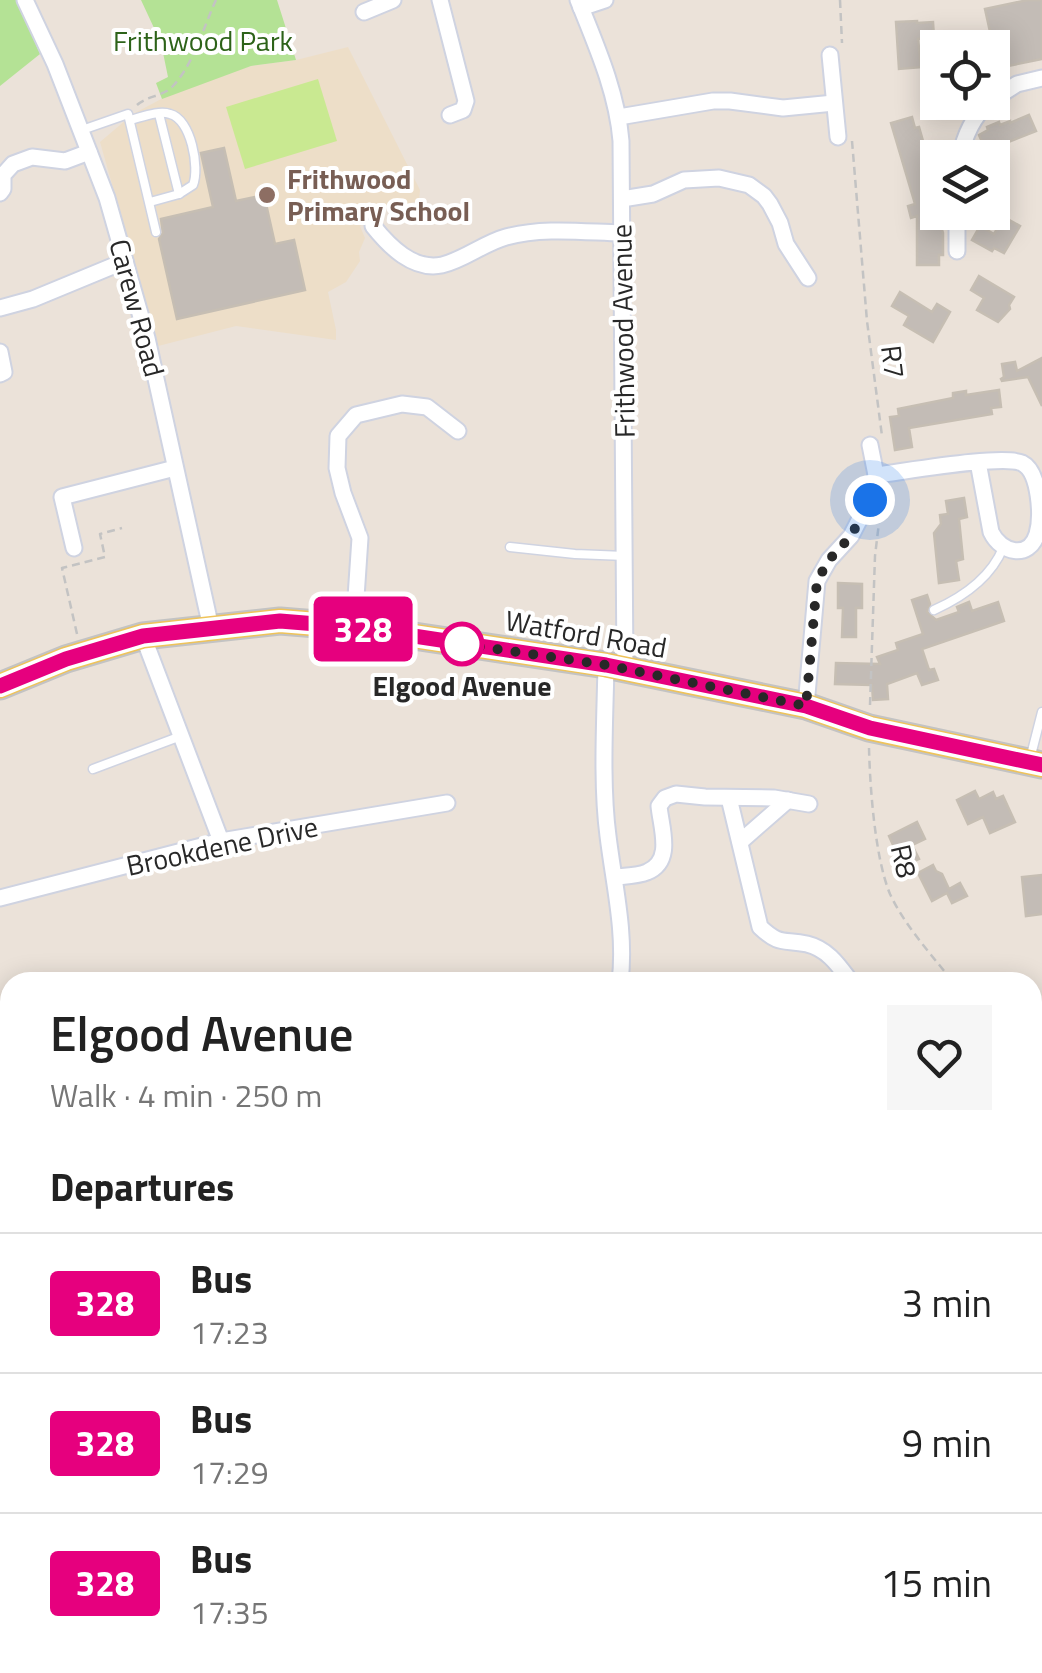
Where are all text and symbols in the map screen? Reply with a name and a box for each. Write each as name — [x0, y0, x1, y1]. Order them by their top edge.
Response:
park label: Frithwood Park — [113, 19, 293, 62]
map controls — [920, 30, 1010, 230]
button: locate — [920, 30, 1010, 120]
button: layers — [920, 140, 1010, 230]
place label: Frithwood Primary School — [287, 157, 470, 232]
marker: Frithwood Primary School — [256, 184, 278, 206]
street label: Frithwood Avenue — [599, 224, 646, 438]
street label: Carew Road — [98, 234, 176, 381]
street label: R7 — [870, 343, 917, 381]
your location — [845, 475, 895, 525]
line badge: 328 — [306, 596, 420, 662]
street label: Watford Road — [502, 598, 670, 669]
text: 328 — [334, 602, 392, 656]
marker: Elgood Avenue — [441, 623, 483, 665]
place label: Elgood Avenue — [372, 664, 552, 707]
street label: Brookdene Drive — [122, 804, 322, 887]
street label: R8 — [880, 840, 929, 882]
text: Elgood Avenue — [50, 997, 353, 1070]
button: heart — [887, 1005, 992, 1110]
text: Walk · 4 min · 250 m — [50, 1071, 322, 1119]
text: Departures — [50, 1158, 234, 1216]
text: Bus — [190, 1250, 252, 1308]
text: 3 min — [902, 1274, 992, 1332]
text: 328 — [76, 1276, 134, 1330]
text: 17:23 — [190, 1308, 269, 1356]
text: Bus — [190, 1390, 252, 1448]
text: 9 min — [902, 1414, 992, 1472]
text: 328 — [76, 1416, 134, 1470]
text: 17:29 — [190, 1448, 269, 1496]
text: Bus — [190, 1530, 252, 1588]
text: 15 min — [881, 1554, 992, 1612]
text: 328 — [76, 1556, 134, 1610]
text: 17:35 — [190, 1588, 269, 1636]

